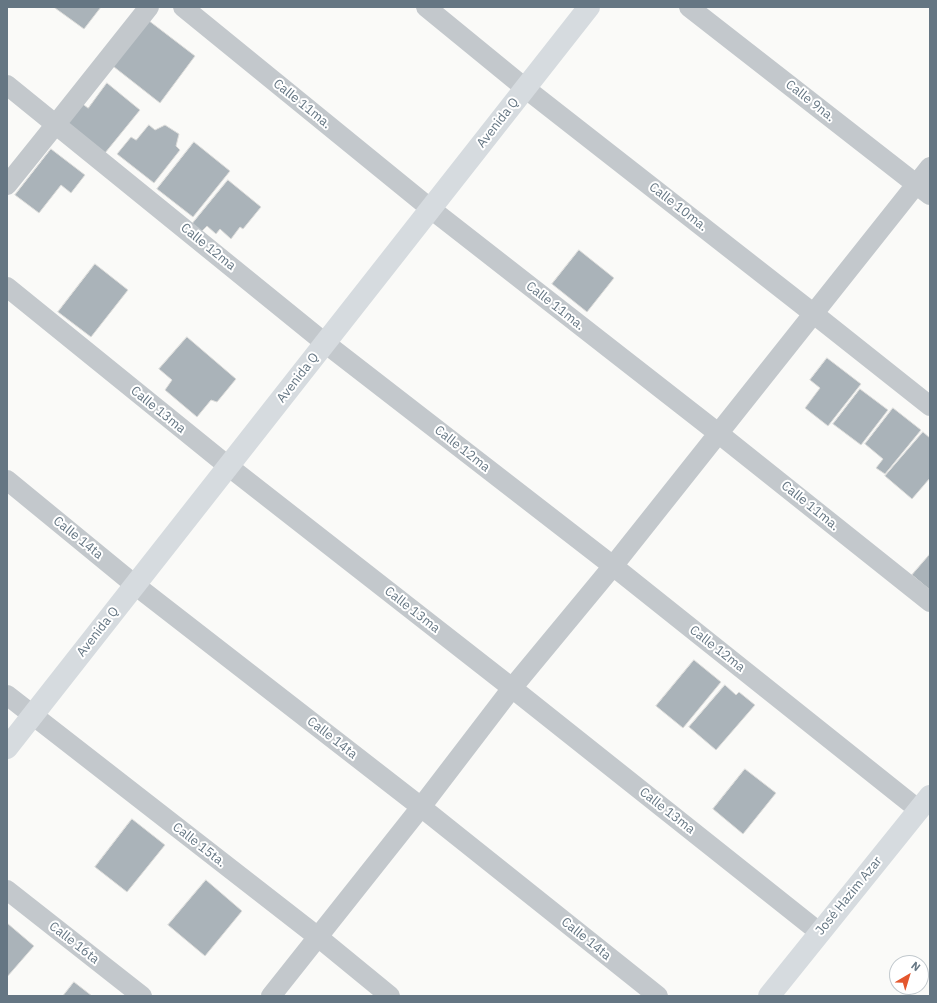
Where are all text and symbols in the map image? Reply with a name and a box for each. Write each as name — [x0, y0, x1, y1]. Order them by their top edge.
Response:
street label: Calle 11ma. — [270, 76, 334, 132]
street label: Calle 9na. — [782, 77, 838, 125]
street label: Avenida Q — [474, 95, 522, 151]
street label: Calle 10ma. — [646, 179, 710, 235]
street label: Calle 12ma — [177, 220, 239, 274]
street label: Calle 11ma. — [523, 278, 587, 334]
street label: Avenida Q — [274, 350, 322, 406]
street label: Calle 13ma — [127, 383, 189, 437]
street label: Calle 12ma — [431, 423, 493, 475]
street label: Calle 11ma. — [778, 478, 842, 534]
street label: Calle 14ta — [50, 513, 106, 563]
street label: Calle 13ma — [381, 584, 443, 636]
street label: Avenida Q — [74, 604, 122, 660]
street label: Calle 12ma — [686, 623, 748, 675]
street label: Calle 14ta — [304, 714, 360, 762]
street label: Calle 13ma — [636, 785, 698, 837]
street label: Calle 15ta. — [169, 819, 229, 871]
street label: José Hazim Azar — [813, 854, 885, 938]
street label: Calle 14ta — [558, 914, 614, 964]
street label: Calle 16ta — [46, 919, 102, 967]
north arrow — [889, 955, 929, 995]
text: N — [908, 958, 923, 974]

